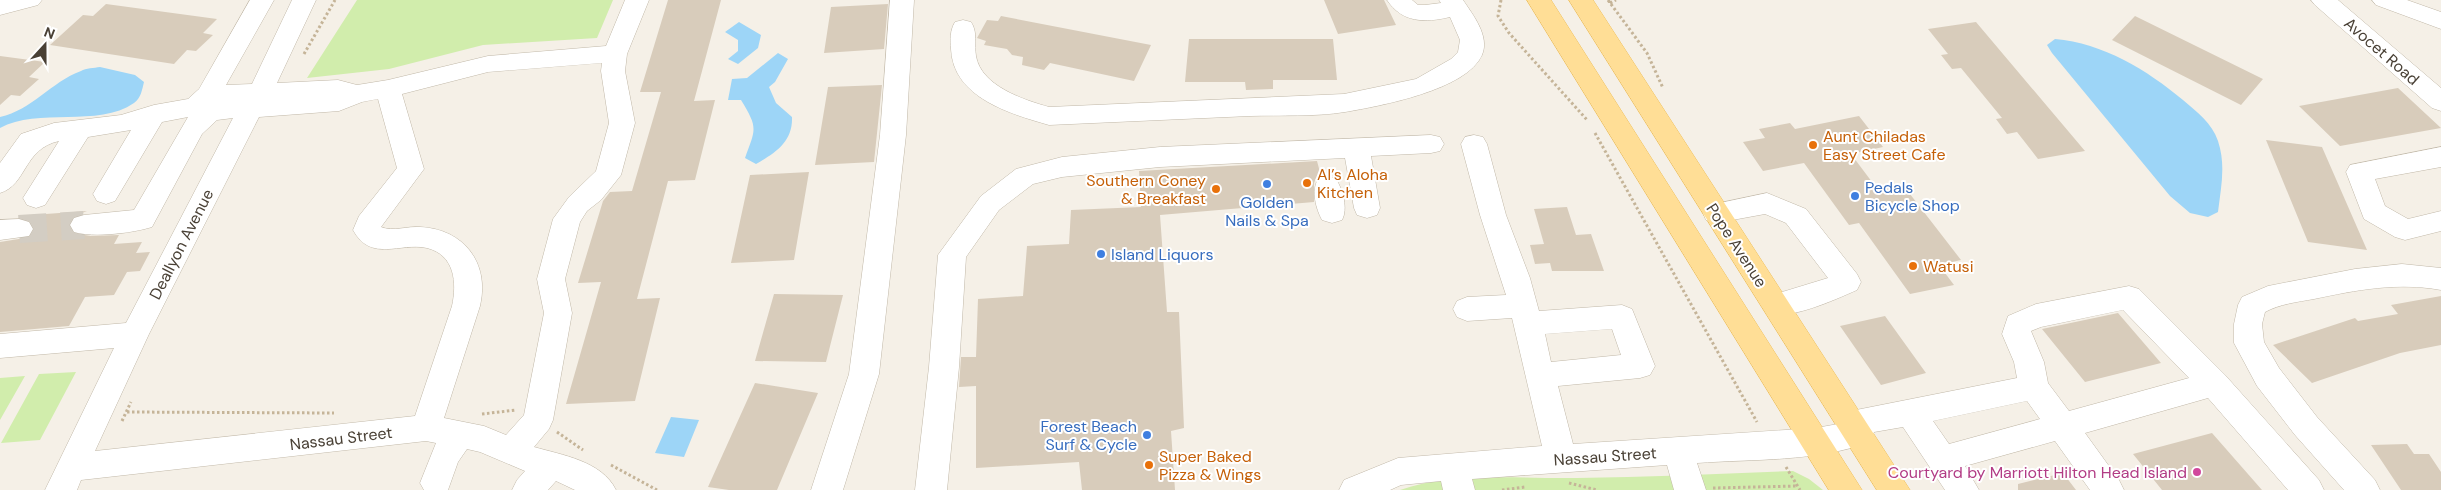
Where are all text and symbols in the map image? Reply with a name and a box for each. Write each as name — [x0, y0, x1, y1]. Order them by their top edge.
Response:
street label: Avocet Road — [2340, 13, 2424, 90]
north arrow — [20, 20, 70, 70]
text: N — [42, 23, 58, 43]
place label: Aunt Chiladas Easy Street Cafe — [1823, 126, 1946, 165]
marker: Aunt Chiladas Easy Street Cafe — [1807, 139, 1819, 151]
place label: Al’s Aloha Kitchen — [1317, 164, 1388, 203]
place label: Southern Coney & Breakfast — [1086, 170, 1206, 209]
marker: Al’s Aloha Kitchen — [1301, 177, 1313, 189]
place label: Pedals Bicycle Shop — [1865, 177, 1960, 216]
marker: Golden Nails & Spa — [1261, 178, 1273, 190]
marker: Southern Coney & Breakfast — [1210, 183, 1222, 195]
street label: Deallyon Avenue — [145, 185, 218, 303]
marker: Pedals Bicycle Shop — [1849, 190, 1861, 202]
place label: Golden Nails & Spa — [1225, 192, 1309, 231]
street label: Pope Avenue — [1702, 199, 1772, 291]
place label: Island Liquors — [1111, 244, 1213, 265]
marker: Island Liquors — [1095, 248, 1107, 260]
place label: Watusi — [1923, 256, 1974, 277]
marker: Watusi — [1907, 260, 1919, 272]
place label: Forest Beach Surf & Cycle — [1041, 416, 1137, 455]
street label: Nassau Street — [289, 422, 394, 455]
marker: Forest Beach Surf & Cycle — [1141, 429, 1153, 441]
street label: Nassau Street — [1553, 442, 1657, 471]
place label: Super Baked Pizza & Wings — [1159, 446, 1261, 485]
marker: Super Baked Pizza & Wings — [1143, 459, 1155, 471]
place label: Courtyard by Marriott Hilton Head Island — [1888, 462, 2187, 483]
marker: Courtyard by Marriott Hilton Head Island — [2191, 466, 2203, 478]

